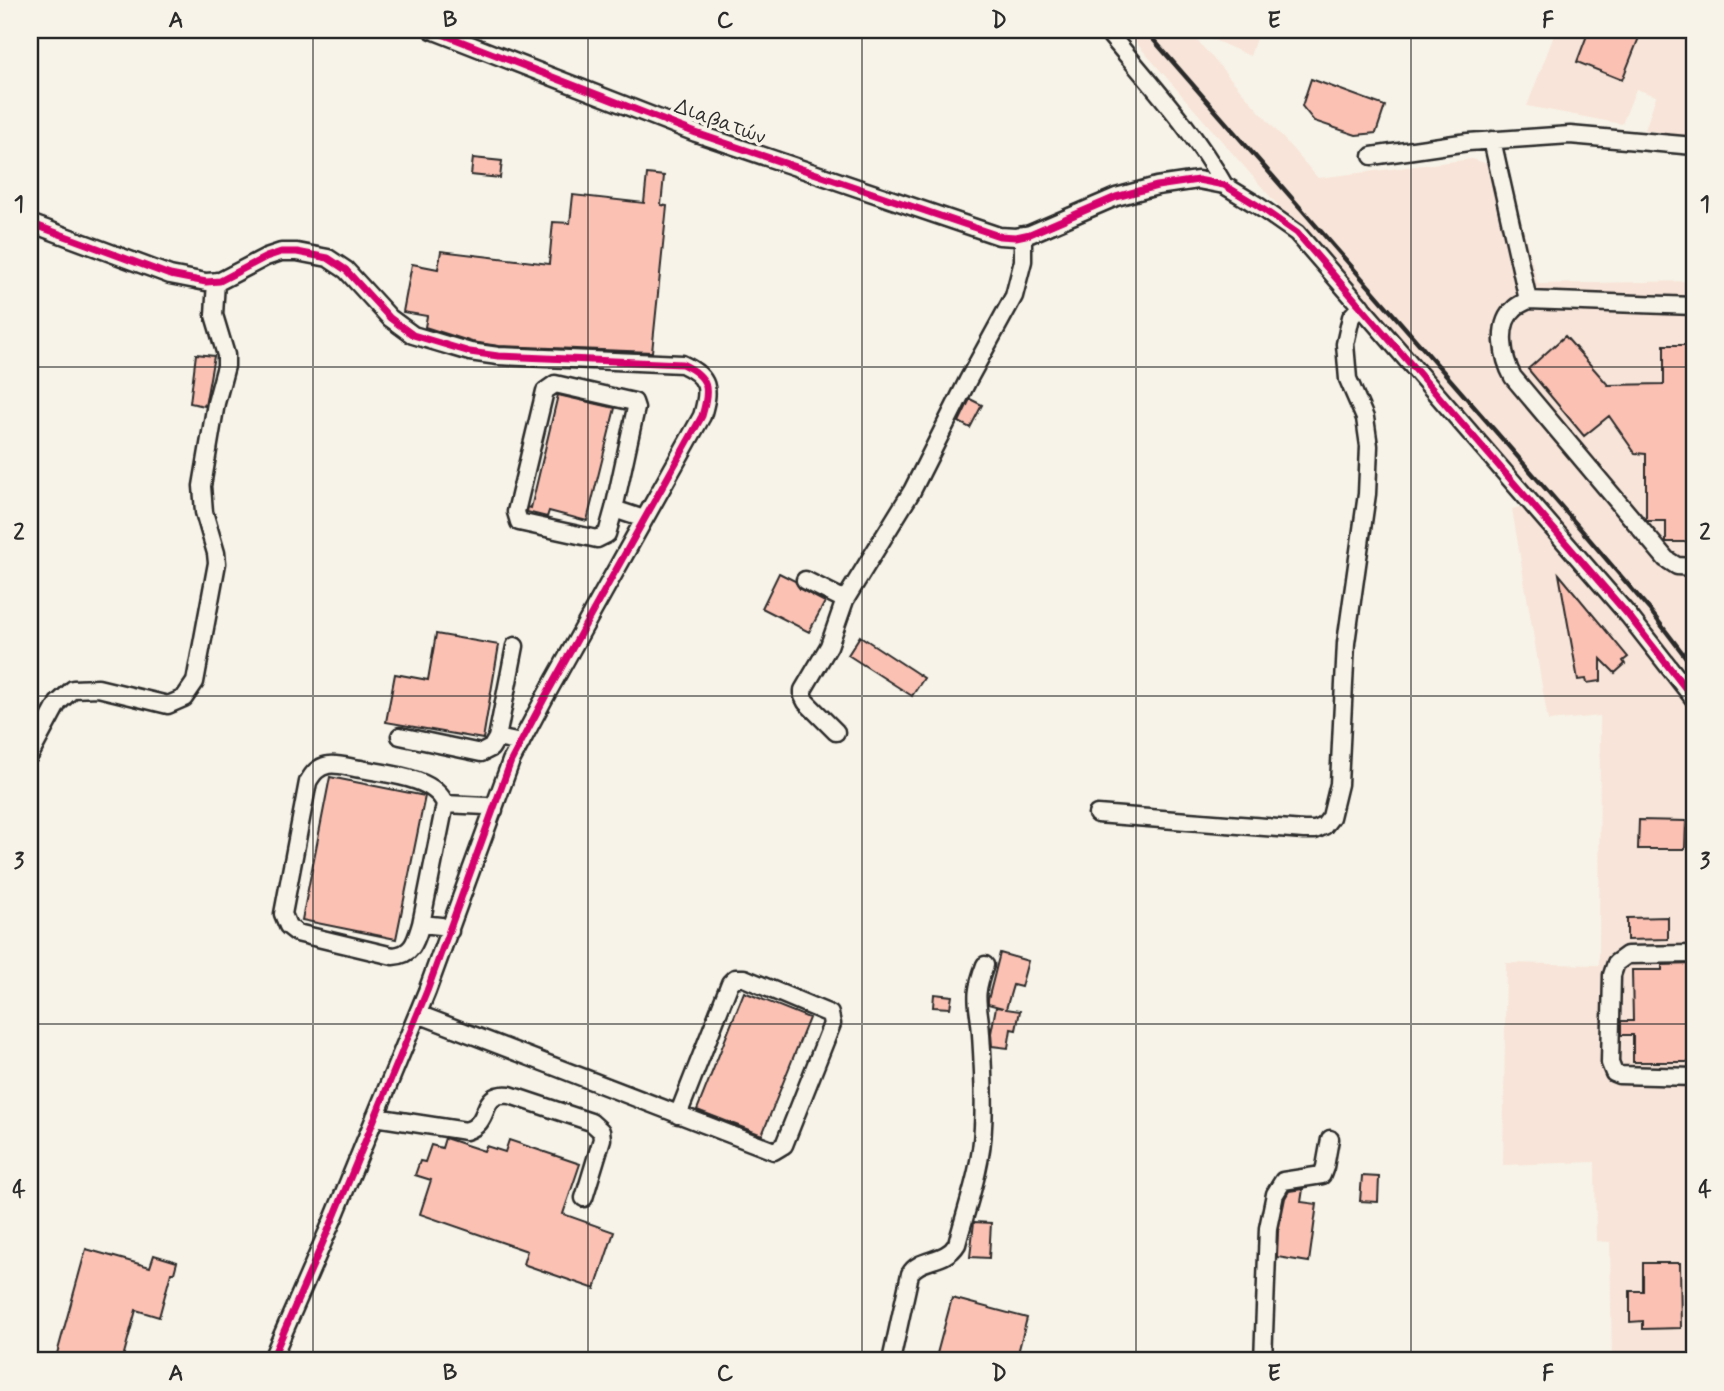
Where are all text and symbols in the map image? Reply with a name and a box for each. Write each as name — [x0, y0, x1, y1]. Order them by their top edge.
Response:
text: A — [168, 6, 184, 36]
text: B — [443, 6, 458, 36]
text: C — [717, 6, 734, 36]
text: D — [991, 6, 1007, 36]
text: E — [1267, 6, 1281, 36]
text: F — [1542, 6, 1554, 36]
street label: Διαβατών — [670, 93, 770, 151]
text: 1 — [14, 190, 24, 220]
text: 1 — [1700, 190, 1710, 220]
text: 2 — [13, 518, 25, 548]
text: 2 — [1699, 518, 1711, 548]
text: 3 — [14, 847, 25, 877]
text: 3 — [1700, 847, 1711, 877]
text: 4 — [12, 1175, 26, 1205]
text: 4 — [1698, 1175, 1712, 1205]
text: A — [168, 1359, 184, 1389]
text: B — [443, 1359, 458, 1389]
text: C — [717, 1359, 734, 1389]
text: D — [991, 1359, 1007, 1389]
text: E — [1267, 1359, 1281, 1389]
text: F — [1542, 1359, 1554, 1389]

